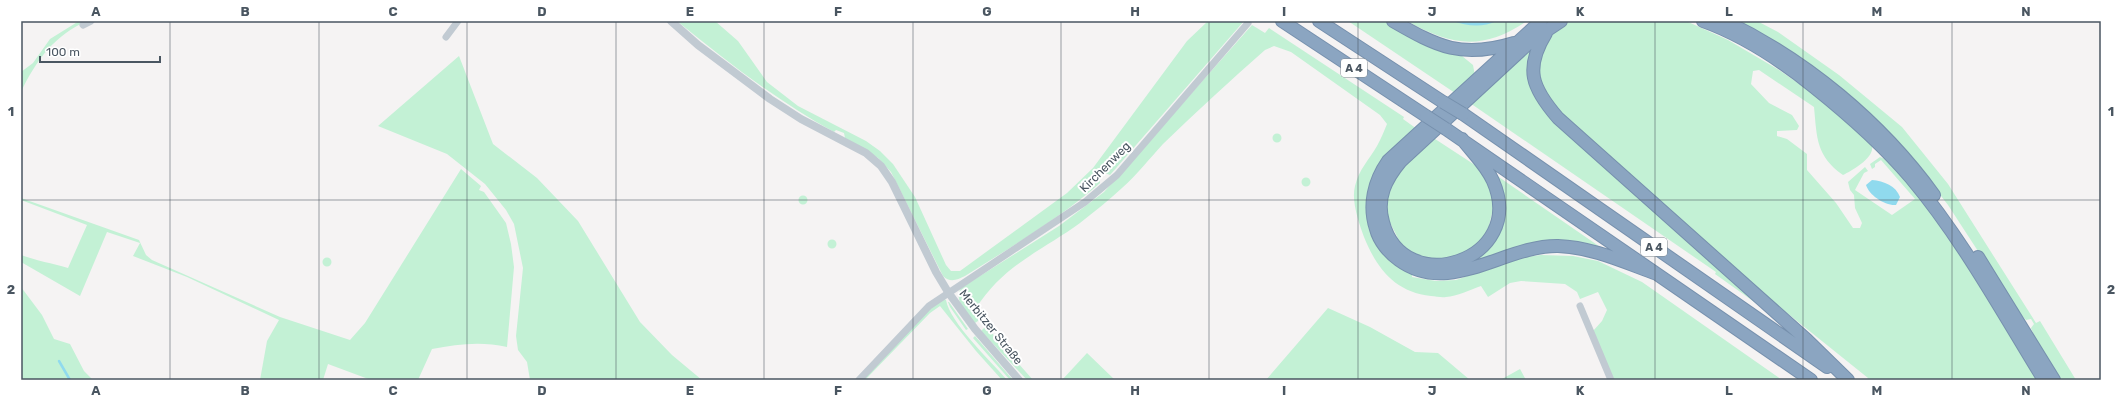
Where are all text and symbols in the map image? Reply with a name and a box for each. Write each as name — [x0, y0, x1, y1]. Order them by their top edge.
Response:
text: A — [91, 4, 101, 19]
text: B — [240, 4, 250, 19]
text: C — [388, 4, 398, 19]
text: D — [537, 4, 547, 19]
text: E — [686, 4, 694, 19]
text: F — [834, 4, 842, 19]
text: G — [982, 4, 992, 19]
text: H — [1130, 4, 1140, 19]
text: I — [1282, 4, 1286, 19]
text: J — [1428, 4, 1436, 19]
text: K — [1576, 4, 1585, 19]
text: L — [1725, 4, 1733, 19]
text: M — [1872, 4, 1882, 19]
text: N — [2021, 4, 2031, 19]
scale bar — [40, 38, 160, 64]
text: 100 m — [46, 45, 80, 59]
road number: A 4 — [1341, 59, 1367, 77]
text: 1 — [8, 104, 14, 119]
text: 1 — [2108, 104, 2114, 119]
street label: Kirchenweg — [1077, 139, 1133, 195]
road number: A 4 — [1641, 238, 1667, 256]
text: 2 — [7, 282, 15, 297]
text: 2 — [2107, 282, 2115, 297]
street label: Merbitzer Straße — [956, 287, 1026, 368]
text: A — [91, 383, 101, 398]
text: B — [240, 383, 250, 398]
text: C — [388, 383, 398, 398]
text: D — [537, 383, 547, 398]
text: E — [686, 383, 694, 398]
text: F — [834, 383, 842, 398]
text: G — [982, 383, 992, 398]
text: H — [1130, 383, 1140, 398]
text: I — [1282, 383, 1286, 398]
text: J — [1428, 383, 1436, 398]
text: K — [1576, 383, 1585, 398]
text: L — [1725, 383, 1733, 398]
text: M — [1872, 383, 1882, 398]
text: N — [2021, 383, 2031, 398]

